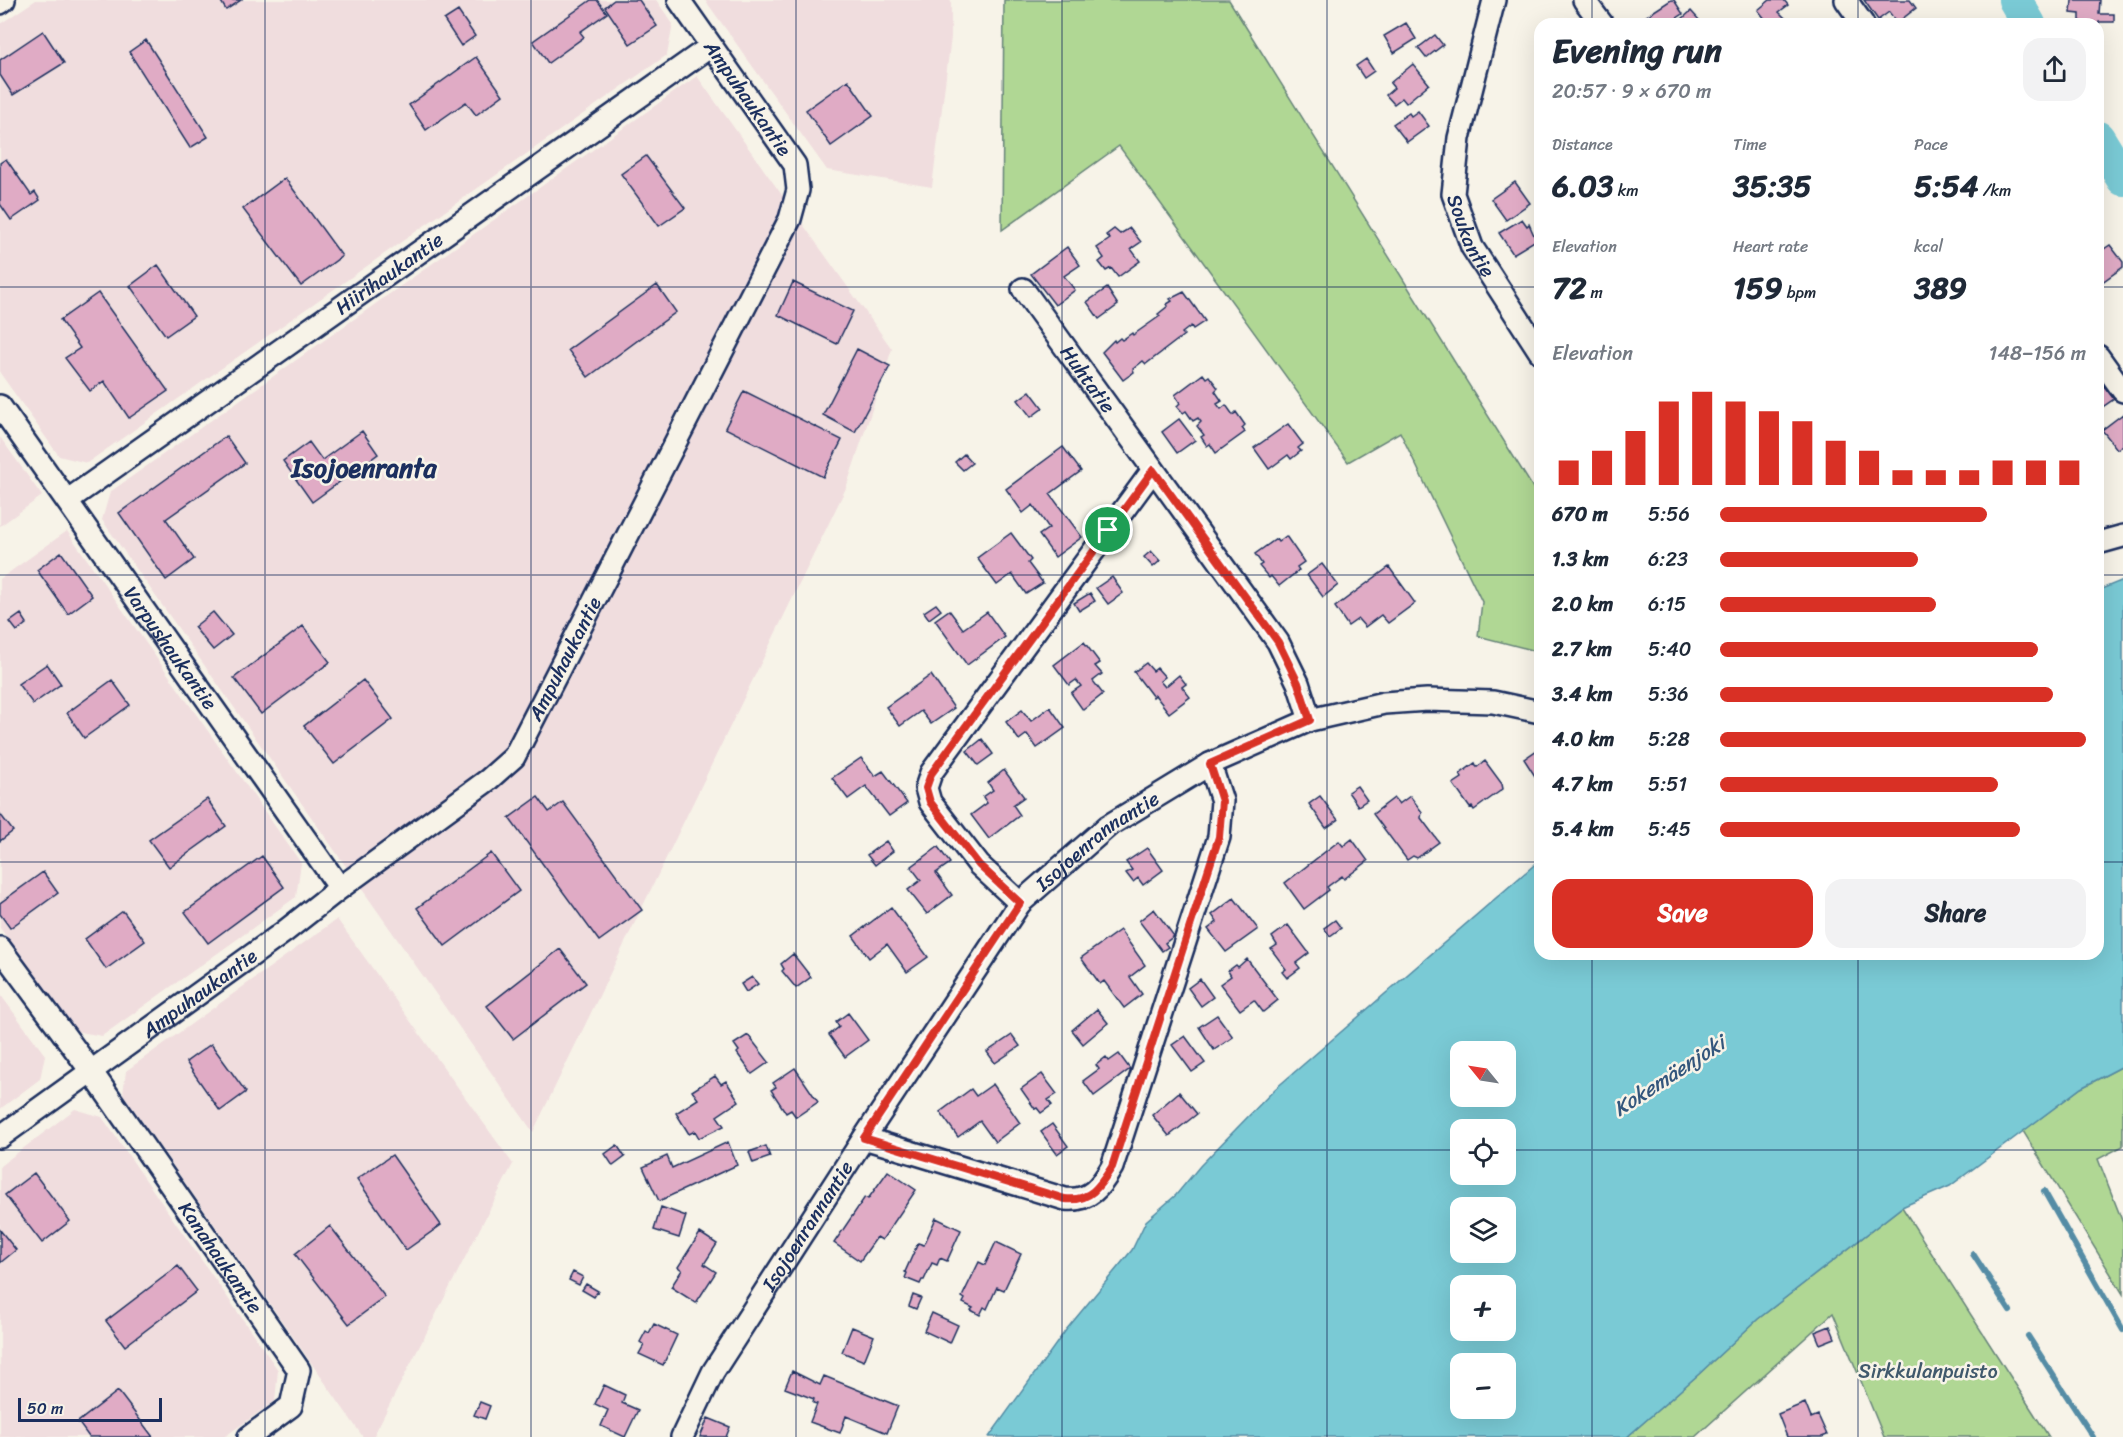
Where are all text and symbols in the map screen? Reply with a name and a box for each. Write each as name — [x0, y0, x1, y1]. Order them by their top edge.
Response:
text: Evening run — [1552, 22, 1722, 80]
street label: Ampuhaukantie — [694, 32, 801, 164]
button: share — [2023, 38, 2086, 101]
text: 20:57 · 9 × 670 m — [1552, 74, 1711, 109]
text: Distance — [1552, 130, 1613, 159]
text: Time — [1733, 130, 1767, 159]
text: Pace — [1914, 130, 1948, 159]
text: 6.03 — [1552, 159, 1614, 213]
text: 35:35 — [1733, 159, 1812, 213]
text: 5:54 — [1914, 159, 1978, 213]
text: km — [1614, 176, 1638, 205]
text: /km — [1978, 176, 2011, 205]
street label: Soukantie — [1436, 189, 1504, 285]
street label: Hiirihaukantie — [328, 223, 451, 324]
text: Elevation — [1552, 232, 1617, 261]
text: Heart rate — [1733, 232, 1808, 261]
text: kcal — [1914, 232, 1943, 261]
text: 72 — [1552, 261, 1586, 315]
text: 159 — [1733, 261, 1783, 315]
text: 389 — [1914, 261, 1967, 315]
text: m — [1586, 278, 1603, 307]
text: bpm — [1783, 278, 1816, 307]
text: Elevation — [1552, 336, 1633, 371]
text: 148–156 m — [1989, 336, 2086, 371]
street label: Huhtatie — [1051, 337, 1125, 421]
district label: Isojoenranta — [289, 445, 437, 491]
text: 670 m — [1552, 497, 1608, 532]
text: 5:56 — [1648, 497, 1690, 532]
pin — [1082, 504, 1133, 555]
icon: arrive — [1091, 513, 1124, 546]
text: 1.3 km — [1552, 542, 1609, 577]
text: 6:23 — [1648, 542, 1688, 577]
street label: Varpushaukantie — [114, 579, 226, 718]
text: 2.0 km — [1552, 587, 1613, 622]
text: 6:15 — [1648, 587, 1686, 622]
street label: Ampuhaukantie — [518, 590, 612, 728]
text: 2.7 km — [1552, 632, 1612, 667]
text: 5:40 — [1648, 632, 1691, 667]
text: 3.4 km — [1552, 677, 1613, 712]
text: 5:36 — [1648, 677, 1689, 712]
text: 4.0 km — [1552, 722, 1614, 757]
text: 5:28 — [1648, 722, 1690, 757]
text: 4.7 km — [1552, 767, 1613, 802]
text: 5:51 — [1648, 767, 1687, 802]
street label: Isojoenrannantie — [1027, 782, 1166, 901]
text: 5.4 km — [1552, 812, 1614, 847]
text: 5:45 — [1648, 812, 1691, 847]
button: Save — [1552, 879, 1813, 948]
button: Share — [1825, 879, 2086, 948]
street label: Ampuhaukantie — [134, 939, 265, 1048]
water label: Kokemäenjoki — [1605, 1023, 1737, 1127]
north arrow — [1450, 1041, 1516, 1107]
map controls — [1450, 1041, 1516, 1419]
button: locate — [1450, 1119, 1516, 1185]
street label: Isojoenrannantie — [752, 1154, 863, 1299]
street label: Kanahaukantie — [169, 1194, 272, 1321]
button: layers — [1450, 1197, 1516, 1263]
button: + — [1450, 1275, 1516, 1341]
button: − — [1450, 1353, 1516, 1419]
park label: Sirkkulanpuisto — [1858, 1354, 1998, 1389]
text: 50 m — [27, 1394, 63, 1423]
scale bar — [18, 1395, 162, 1422]

